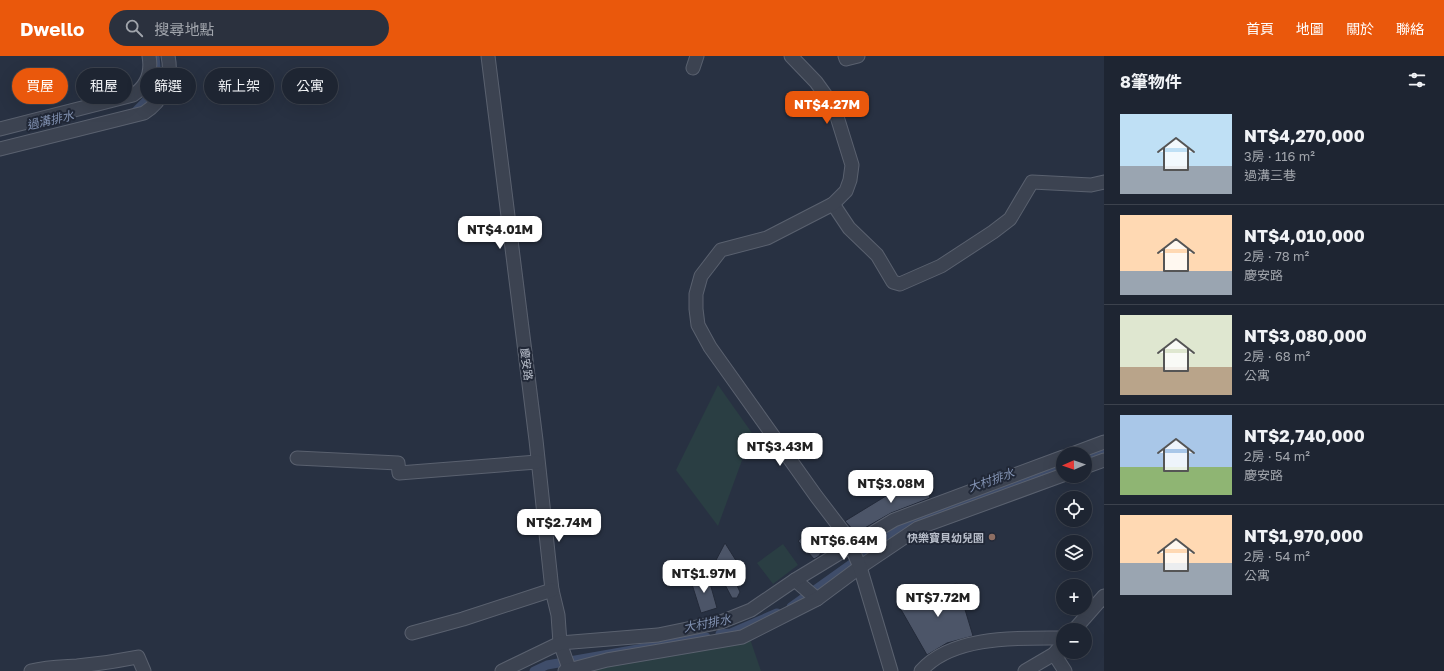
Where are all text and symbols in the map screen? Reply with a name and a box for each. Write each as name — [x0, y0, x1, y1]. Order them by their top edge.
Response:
search box — [109, 10, 389, 46]
text: Dwello — [20, 17, 85, 40]
icon: search — [123, 17, 145, 39]
text: 搜尋地點 — [155, 20, 215, 38]
text: 首頁 — [1246, 20, 1274, 37]
text: 地圖 — [1296, 20, 1324, 37]
text: 關於 — [1346, 20, 1374, 37]
text: 聯絡 — [1396, 20, 1424, 37]
chip: 買屋 — [12, 68, 68, 104]
chip: 租屋 — [76, 68, 132, 104]
chip: 篩選 — [140, 68, 196, 104]
chip: 新上架 — [204, 68, 274, 104]
chip: 公寓 — [282, 68, 338, 104]
icon: filters — [1406, 69, 1428, 91]
text: 8筆物件 — [1120, 71, 1182, 92]
pin: NT$4.27M — [786, 91, 868, 125]
text: NT$4.27M — [794, 96, 860, 112]
water label: 過溝排水 — [25, 107, 76, 133]
text: NT$4,270,000 — [1244, 125, 1365, 146]
icon: home — [1152, 130, 1200, 178]
text: 3房 · 116 m² — [1244, 148, 1315, 164]
text: 過溝三巷 — [1244, 167, 1296, 183]
pin: NT$4.01M — [459, 216, 541, 250]
text: NT$4.01M — [467, 221, 533, 237]
text: NT$4,010,000 — [1244, 225, 1365, 246]
icon: home — [1152, 231, 1200, 279]
text: 2房 · 78 m² — [1244, 248, 1309, 264]
text: 慶安路 — [1244, 267, 1283, 283]
text: NT$3,080,000 — [1244, 325, 1367, 346]
icon: home — [1152, 331, 1200, 379]
street label: 慶安路 — [519, 347, 535, 381]
text: 2房 · 68 m² — [1244, 348, 1310, 364]
text: 公寓 — [1244, 367, 1270, 383]
text: NT$2,740,000 — [1244, 425, 1365, 446]
icon: home — [1152, 431, 1200, 479]
pin: NT$3.43M — [739, 433, 821, 467]
text: NT$3.43M — [747, 438, 813, 454]
north arrow — [1056, 447, 1092, 483]
map controls — [1056, 447, 1092, 659]
text: 2房 · 54 m² — [1244, 448, 1310, 464]
water label: 大村排水 — [966, 465, 1017, 495]
text: 慶安路 — [1244, 467, 1283, 483]
pin: NT$3.08M — [850, 470, 932, 504]
text: NT$3.08M — [857, 475, 925, 491]
button: locate — [1056, 491, 1092, 527]
pin: NT$2.74M — [518, 509, 600, 543]
text: NT$2.74M — [526, 514, 592, 530]
text: NT$1,970,000 — [1244, 525, 1363, 546]
pin: NT$6.64M — [803, 527, 885, 561]
place label: 快樂寶貝幼兒園 — [907, 531, 984, 544]
icon: home — [1152, 531, 1200, 579]
text: NT$6.64M — [810, 532, 878, 548]
marker: 快樂寶貝幼兒園 — [987, 532, 997, 542]
button: layers — [1056, 535, 1092, 571]
text: 2房 · 54 m² — [1244, 548, 1310, 564]
pin: NT$1.97M — [663, 560, 745, 594]
text: NT$1.97M — [672, 565, 736, 581]
text: 公寓 — [1244, 567, 1270, 583]
button: + — [1056, 579, 1092, 615]
pin: NT$7.72M — [897, 584, 979, 618]
text: NT$7.72M — [906, 589, 970, 605]
water label: 大村排水 — [682, 611, 733, 635]
button: − — [1056, 623, 1092, 659]

